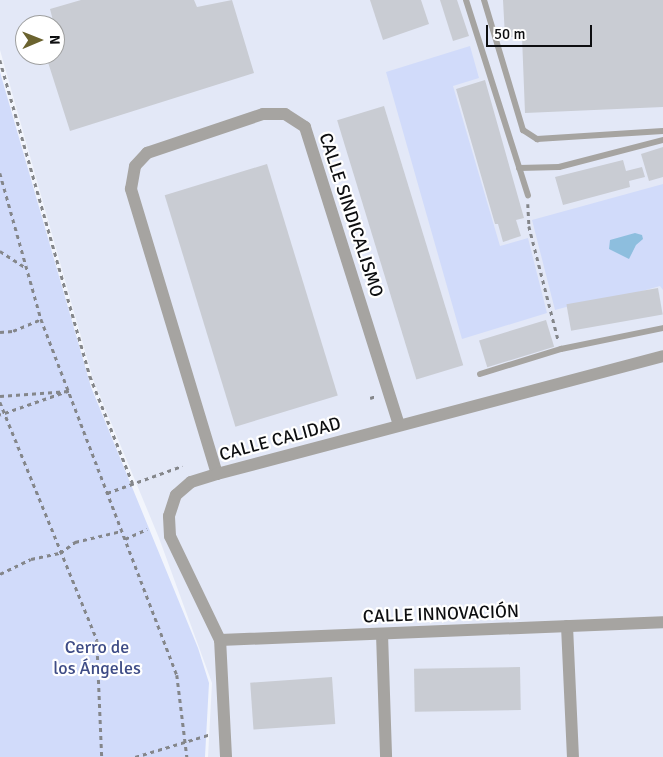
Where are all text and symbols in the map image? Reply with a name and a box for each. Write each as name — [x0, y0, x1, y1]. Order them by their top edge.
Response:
north arrow — [15, 15, 65, 65]
scale bar — [488, 15, 594, 47]
text: 50 m — [494, 25, 525, 43]
text: N — [46, 35, 63, 45]
street label: CALLE SINDICALISMO — [314, 130, 388, 300]
street label: CALLE CALIDAD — [217, 412, 343, 466]
street label: CALLE INNOVACIÓN — [363, 600, 519, 628]
park label: Cerro de los Ángeles — [53, 637, 141, 680]

